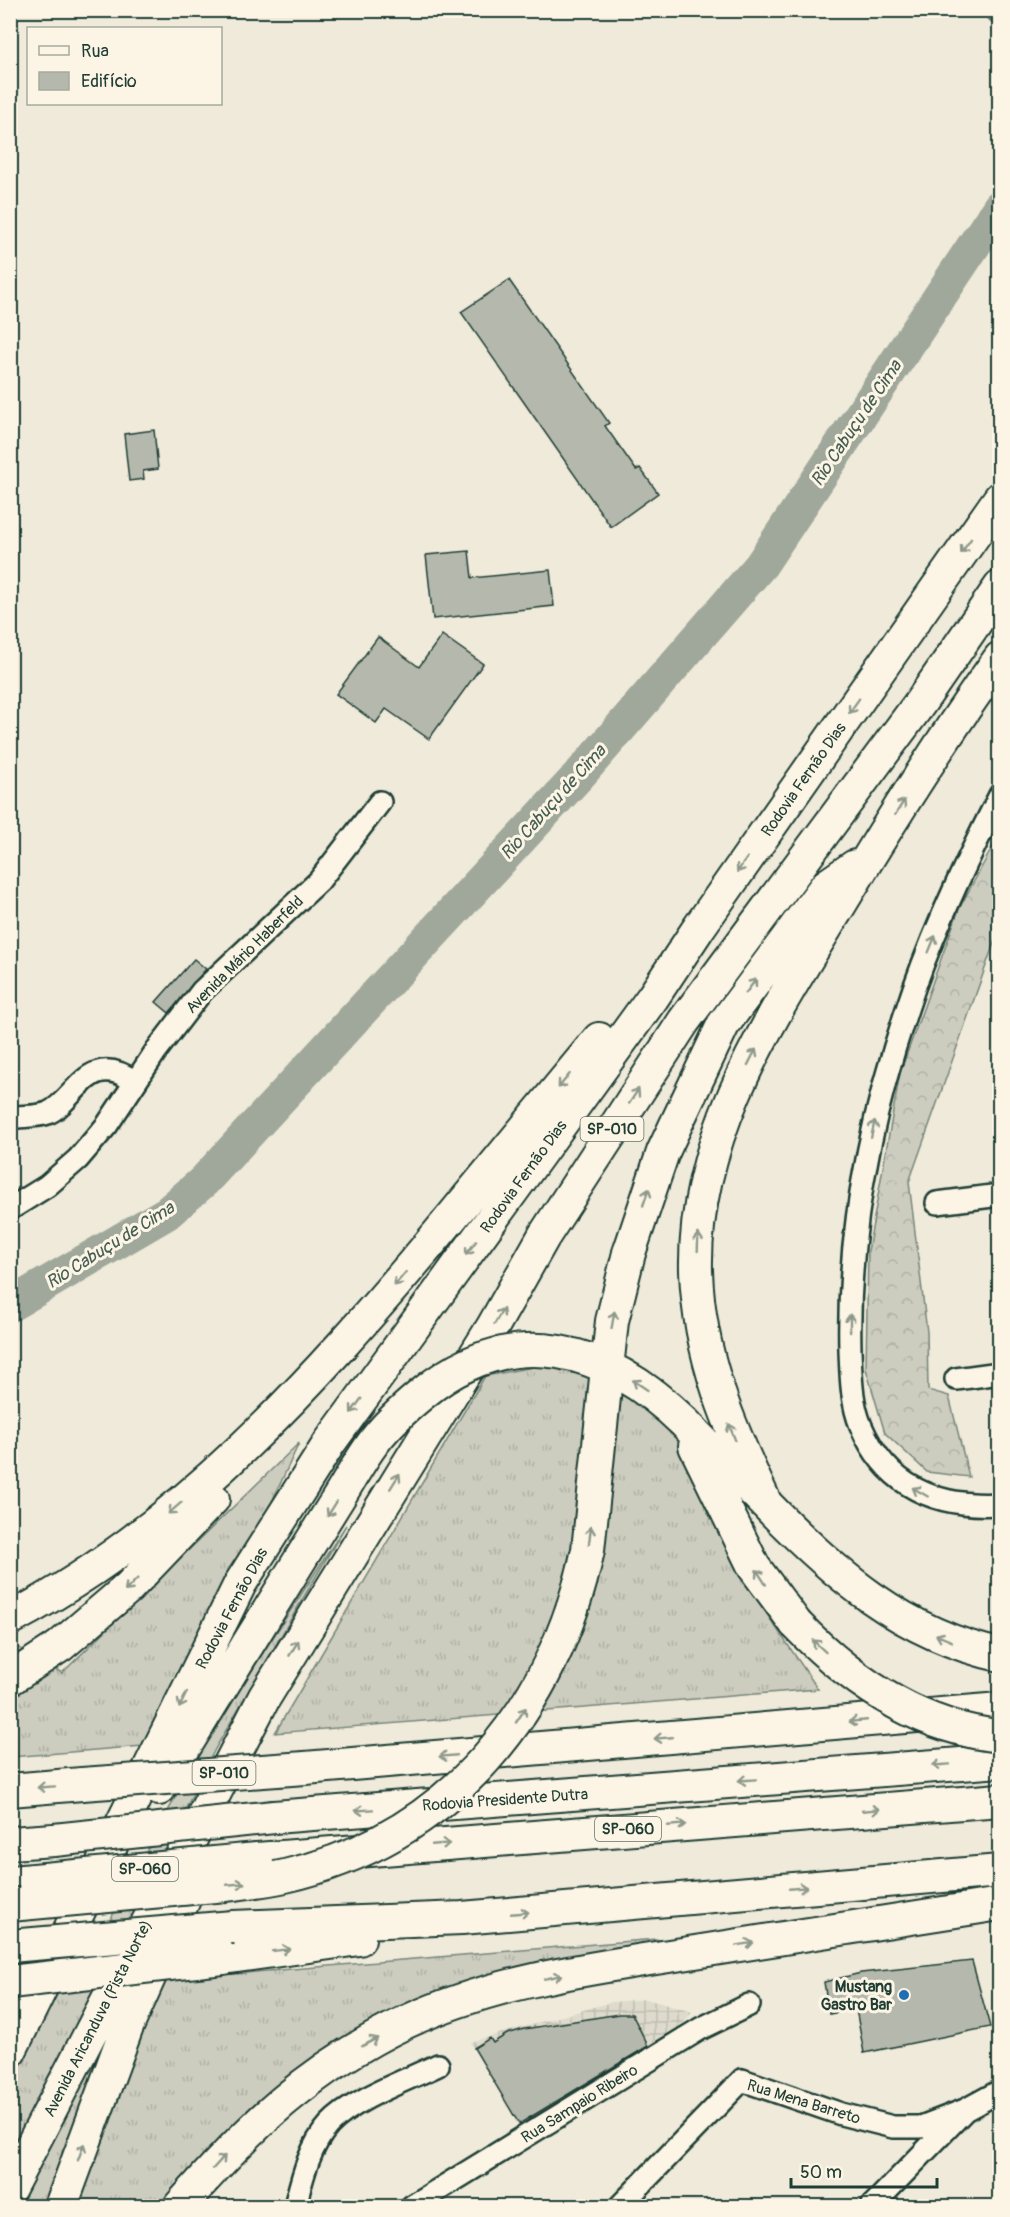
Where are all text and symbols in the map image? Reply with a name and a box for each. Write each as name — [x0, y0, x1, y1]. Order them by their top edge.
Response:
legend — [27, 27, 222, 105]
text: Rua — [81, 40, 109, 63]
text: Edifício — [81, 70, 137, 93]
water label: Rio Cabuçu de Cima — [806, 355, 908, 491]
one-way arrow — [960, 538, 972, 554]
one-way arrow — [848, 697, 860, 713]
street label: Rodovia Fernão Dias — [757, 719, 851, 840]
water label: Rio Cabuçu de Cima — [496, 739, 612, 865]
one-way arrow — [894, 799, 906, 816]
one-way arrow — [736, 857, 748, 873]
street label: Avenida Mário Haberfeld — [182, 892, 308, 1018]
one-way arrow — [927, 935, 938, 953]
one-way arrow — [745, 979, 758, 995]
one-way arrow — [746, 1048, 758, 1066]
one-way arrow — [558, 1073, 571, 1089]
one-way arrow — [628, 1088, 641, 1105]
street label: Rodovia Fernão Dias — [476, 1116, 571, 1237]
road number: SP-010 — [580, 1117, 644, 1141]
one-way arrow — [868, 1120, 879, 1140]
one-way arrow — [641, 1188, 652, 1207]
water label: Rio Cabuçu de Cima — [42, 1196, 180, 1294]
one-way arrow — [692, 1233, 703, 1253]
one-way arrow — [465, 1239, 477, 1255]
one-way arrow — [393, 1271, 406, 1287]
one-way arrow — [493, 1308, 505, 1325]
one-way arrow — [607, 1311, 618, 1330]
one-way arrow — [844, 1313, 856, 1333]
one-way arrow — [633, 1379, 649, 1391]
one-way arrow — [350, 1397, 363, 1413]
one-way arrow — [726, 1424, 737, 1442]
one-way arrow — [390, 1473, 402, 1490]
one-way arrow — [912, 1485, 929, 1497]
one-way arrow — [326, 1500, 338, 1517]
one-way arrow — [168, 1501, 183, 1515]
one-way arrow — [585, 1525, 596, 1545]
street label: Rodovia Fernão Dias — [191, 1544, 272, 1673]
one-way arrow — [754, 1569, 767, 1586]
one-way arrow — [123, 1577, 138, 1592]
one-way arrow — [935, 1632, 954, 1643]
one-way arrow — [288, 1640, 300, 1657]
one-way arrow — [812, 1640, 827, 1654]
one-way arrow — [177, 1690, 188, 1708]
one-way arrow — [515, 1707, 527, 1724]
one-way arrow — [848, 1716, 868, 1727]
one-way arrow — [654, 1733, 674, 1744]
one-way arrow — [439, 1751, 458, 1762]
one-way arrow — [932, 1760, 952, 1771]
road number: SP-010 — [192, 1761, 256, 1785]
one-way arrow — [737, 1775, 757, 1786]
one-way arrow — [37, 1782, 57, 1793]
street label: Rodovia Presidente Dutra — [421, 1784, 589, 1816]
one-way arrow — [861, 1804, 881, 1815]
one-way arrow — [354, 1805, 374, 1816]
road number: SP-060 — [595, 1817, 661, 1841]
one-way arrow — [666, 1819, 686, 1830]
one-way arrow — [430, 1838, 450, 1849]
road number: SP-060 — [112, 1857, 178, 1881]
one-way arrow — [226, 1878, 245, 1889]
one-way arrow — [787, 1883, 807, 1894]
one-way arrow — [509, 1907, 529, 1918]
street label: Avenida Aricanduva (Pista Norte) — [39, 1917, 156, 2120]
one-way arrow — [735, 1938, 755, 1949]
one-way arrow — [270, 1944, 290, 1955]
one-way arrow — [543, 1971, 562, 1982]
place label: Mustang Gastro Bar — [821, 1977, 892, 2015]
marker: Mustang Gastro Bar — [897, 1988, 911, 2002]
one-way arrow — [361, 2035, 379, 2047]
street label: Rua Sampaio Ribeiro — [517, 2060, 642, 2148]
street label: Rua Mena Barreto — [744, 2075, 863, 2129]
one-way arrow — [76, 2143, 87, 2161]
scale bar — [791, 2151, 936, 2189]
one-way arrow — [212, 2155, 226, 2170]
text: 50 m — [800, 2161, 842, 2184]

